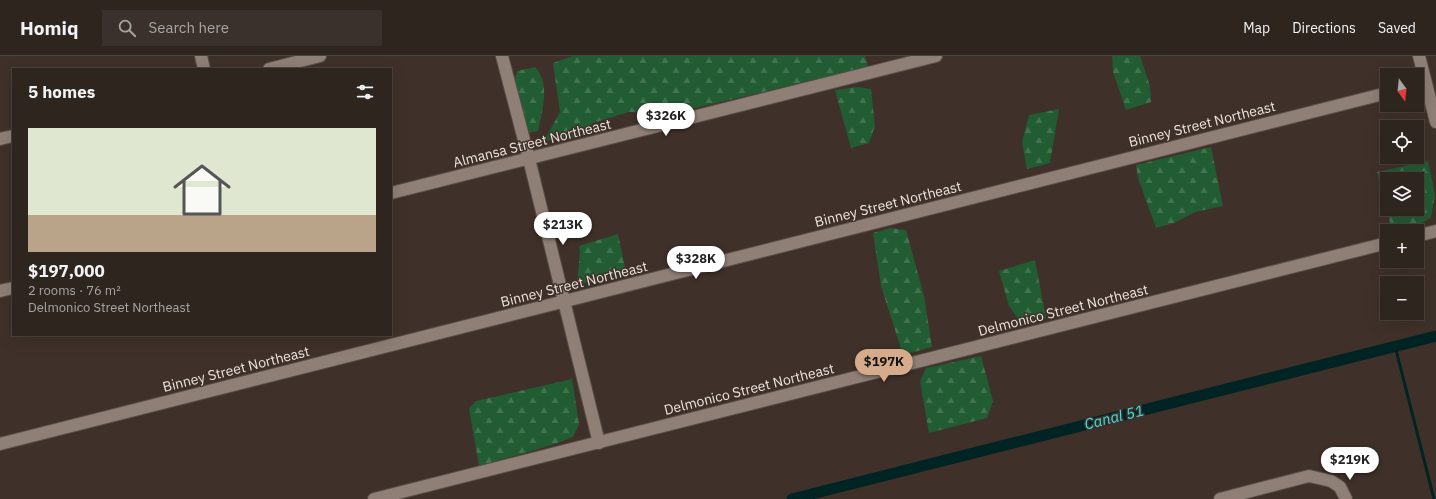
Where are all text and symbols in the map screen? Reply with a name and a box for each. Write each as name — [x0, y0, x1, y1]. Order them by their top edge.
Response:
search box — [102, 10, 382, 46]
text: Homiq — [20, 16, 78, 40]
icon: search — [116, 17, 138, 39]
text: Search here — [148, 18, 229, 37]
text: Map — [1243, 19, 1270, 37]
text: Directions — [1292, 19, 1356, 37]
text: Saved — [1378, 19, 1416, 37]
north arrow — [1380, 68, 1424, 112]
map controls — [1380, 68, 1424, 320]
text: 5 homes — [28, 81, 95, 103]
icon: filters — [354, 81, 376, 103]
street label: Binney Street Northeast — [1127, 97, 1277, 151]
pin: $326K — [638, 103, 694, 137]
text: $326K — [646, 107, 686, 124]
street label: Almansa Street Northeast — [451, 115, 613, 171]
button: locate — [1380, 120, 1424, 164]
icon: home — [166, 154, 238, 226]
button: layers — [1380, 172, 1424, 216]
street label: Binney Street Northeast — [813, 177, 963, 231]
pin: $213K — [535, 212, 591, 246]
text: $213K — [543, 216, 583, 233]
button: + — [1380, 224, 1424, 268]
pin: $328K — [668, 246, 724, 280]
text: $328K — [676, 250, 716, 267]
street label: Binney Street Northeast — [499, 257, 649, 311]
text: $197,000 — [28, 260, 105, 282]
button: − — [1380, 276, 1424, 320]
street label: Delmonico Street Northeast — [976, 280, 1150, 340]
text: 2 rooms · 76 m² — [28, 282, 121, 299]
text: Delmonico Street Northeast — [28, 299, 190, 316]
street label: Binney Street Northeast — [161, 342, 311, 396]
pin: $197K — [856, 349, 912, 383]
text: $197K — [864, 353, 904, 370]
street label: Delmonico Street Northeast — [662, 359, 836, 419]
water label: Canal 51 — [1082, 400, 1146, 434]
pin: $219K — [1322, 447, 1378, 481]
text: $219K — [1330, 451, 1370, 468]

